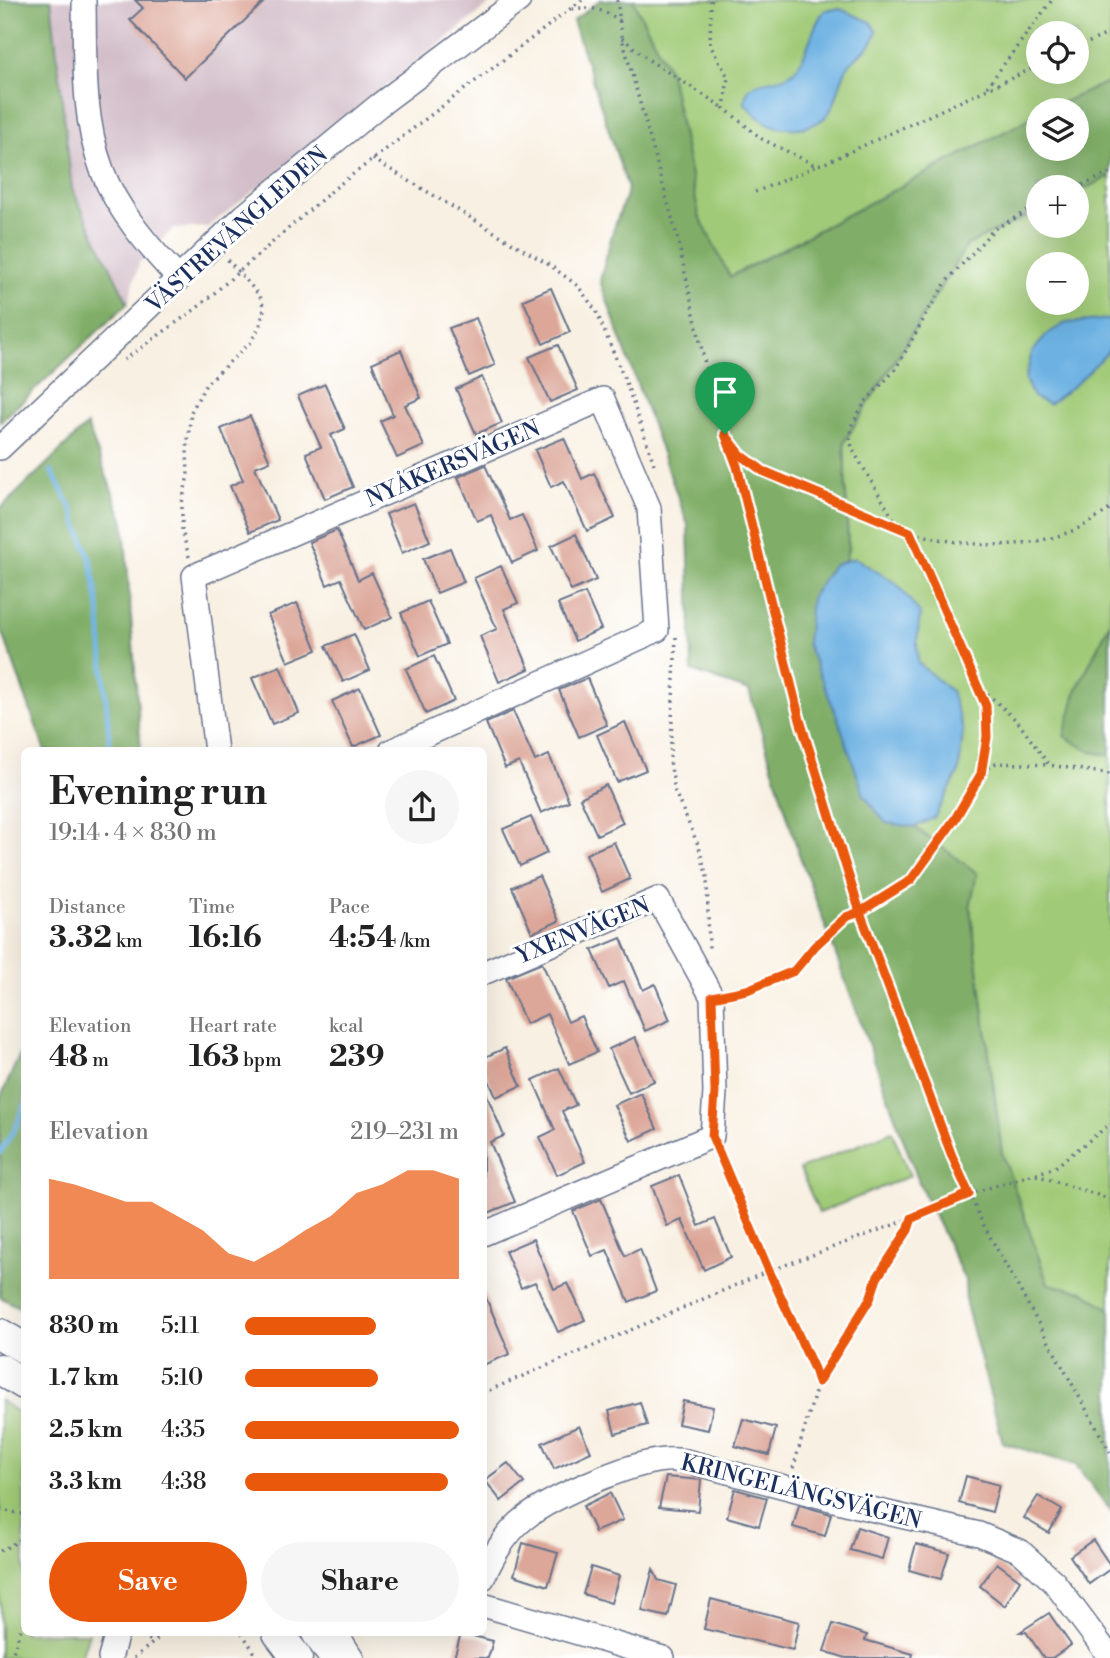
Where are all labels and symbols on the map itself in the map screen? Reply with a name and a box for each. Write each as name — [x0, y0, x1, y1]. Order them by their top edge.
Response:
street label: VÄSTREVÅNGLEDEN — [138, 140, 334, 320]
pin — [695, 362, 755, 434]
street label: NYÅKERSVÄGEN — [361, 413, 544, 513]
street label: YXENVÄGEN — [510, 890, 654, 971]
street label: KRINGELÄNGSVÄGEN — [678, 1447, 925, 1535]

